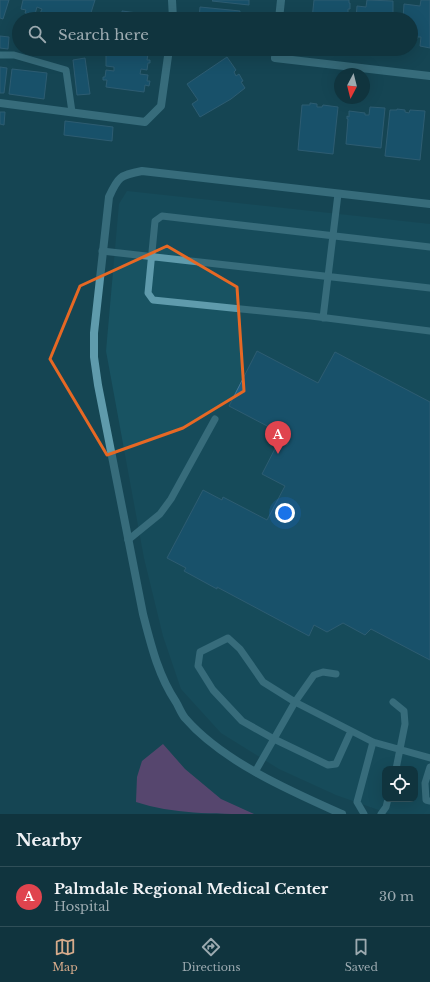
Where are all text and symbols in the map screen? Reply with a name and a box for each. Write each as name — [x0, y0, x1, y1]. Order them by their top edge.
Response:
search box — [12, 12, 418, 56]
icon: search — [26, 23, 48, 45]
text: Search here — [58, 25, 149, 44]
north arrow — [334, 68, 370, 104]
pin: A — [265, 421, 291, 454]
your location — [275, 503, 295, 523]
map controls — [382, 766, 418, 802]
button: locate — [382, 766, 418, 802]
text: Nearby — [16, 830, 82, 851]
text: Palmdale Regional Medical Center — [54, 879, 328, 898]
text: A — [24, 888, 34, 905]
text: 30 m — [379, 888, 414, 905]
text: Hospital — [54, 898, 110, 915]
tab: Map — [52, 936, 78, 974]
tab: Directions — [182, 936, 240, 974]
tab: Saved — [345, 936, 378, 974]

